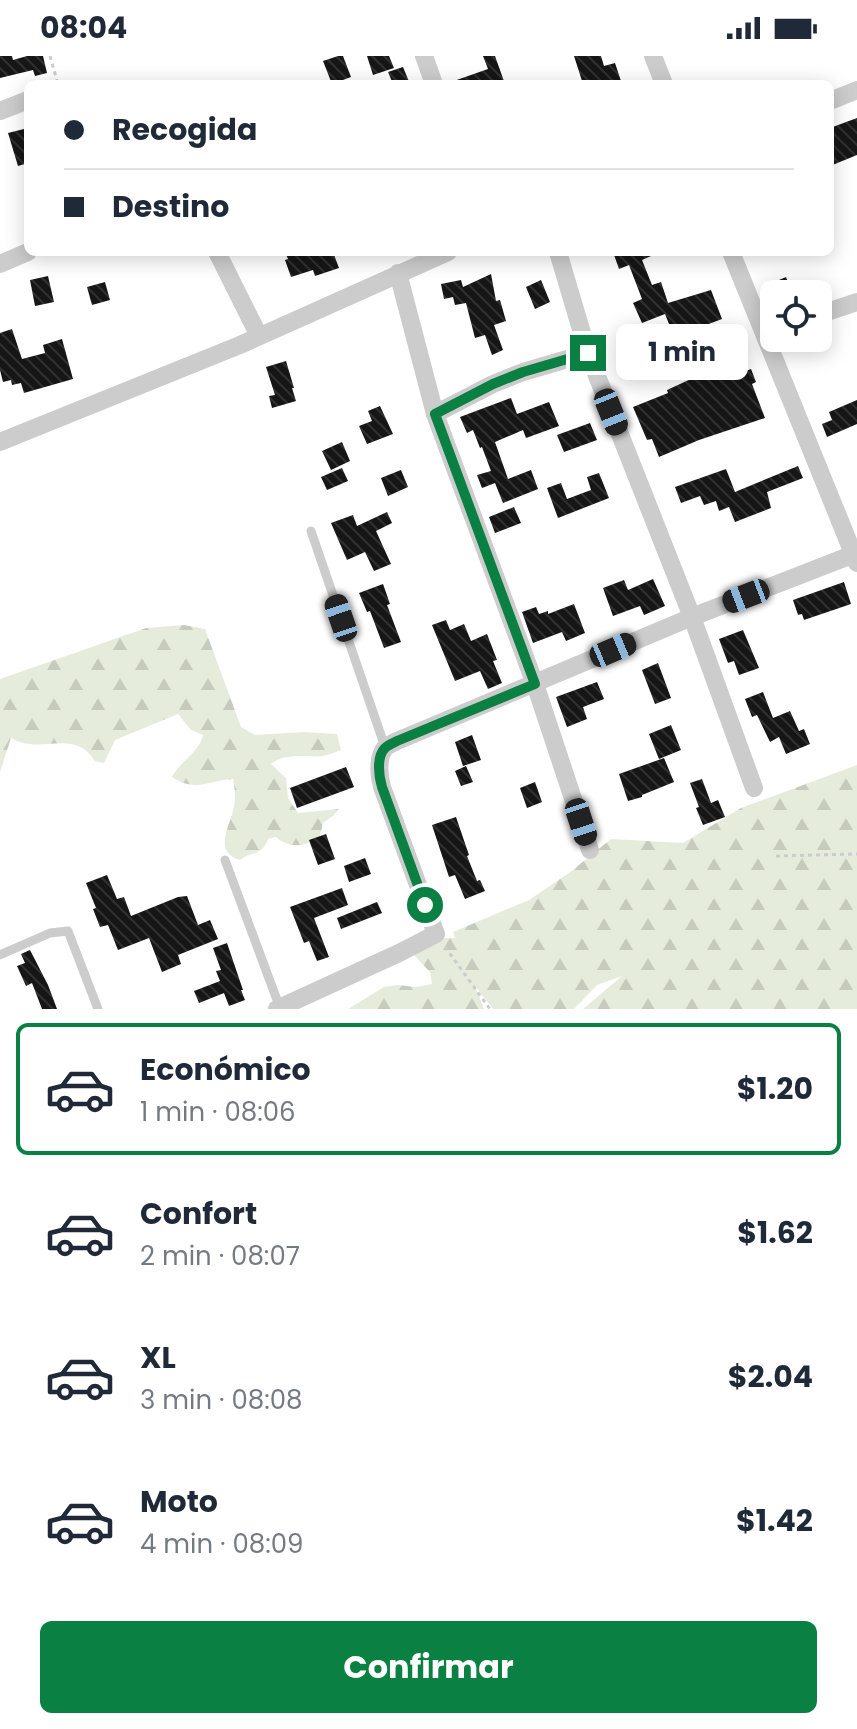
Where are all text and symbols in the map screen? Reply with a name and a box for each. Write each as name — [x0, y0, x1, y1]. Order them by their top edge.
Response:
text: 08:04 — [40, 6, 127, 49]
text: Recogida — [112, 108, 257, 151]
text: Destino — [112, 185, 229, 228]
map controls — [760, 280, 832, 352]
button: locate — [760, 280, 832, 352]
callout: 1 min — [616, 325, 748, 381]
text: 1 min — [648, 334, 716, 370]
route end — [570, 335, 606, 371]
car — [591, 385, 631, 439]
car — [719, 576, 773, 616]
car — [322, 591, 360, 645]
car — [586, 630, 640, 670]
car — [562, 795, 600, 849]
route start — [407, 887, 443, 923]
text: Económico — [140, 1048, 311, 1091]
icon: car — [44, 1053, 116, 1125]
text: $1.20 — [737, 1067, 813, 1110]
text: 1 min · 08:06 — [140, 1094, 296, 1130]
text: Confort — [140, 1192, 257, 1235]
icon: car — [44, 1197, 116, 1269]
text: $1.62 — [737, 1211, 813, 1254]
text: 2 min · 08:07 — [140, 1238, 300, 1274]
text: XL — [140, 1336, 176, 1379]
icon: car — [44, 1341, 116, 1413]
text: $2.04 — [728, 1355, 813, 1398]
text: 3 min · 08:08 — [140, 1382, 302, 1418]
text: Moto — [140, 1480, 218, 1523]
icon: car — [44, 1485, 116, 1557]
text: $1.42 — [736, 1499, 813, 1542]
text: 4 min · 08:09 — [140, 1526, 304, 1562]
button: Confirmar — [40, 1621, 817, 1713]

